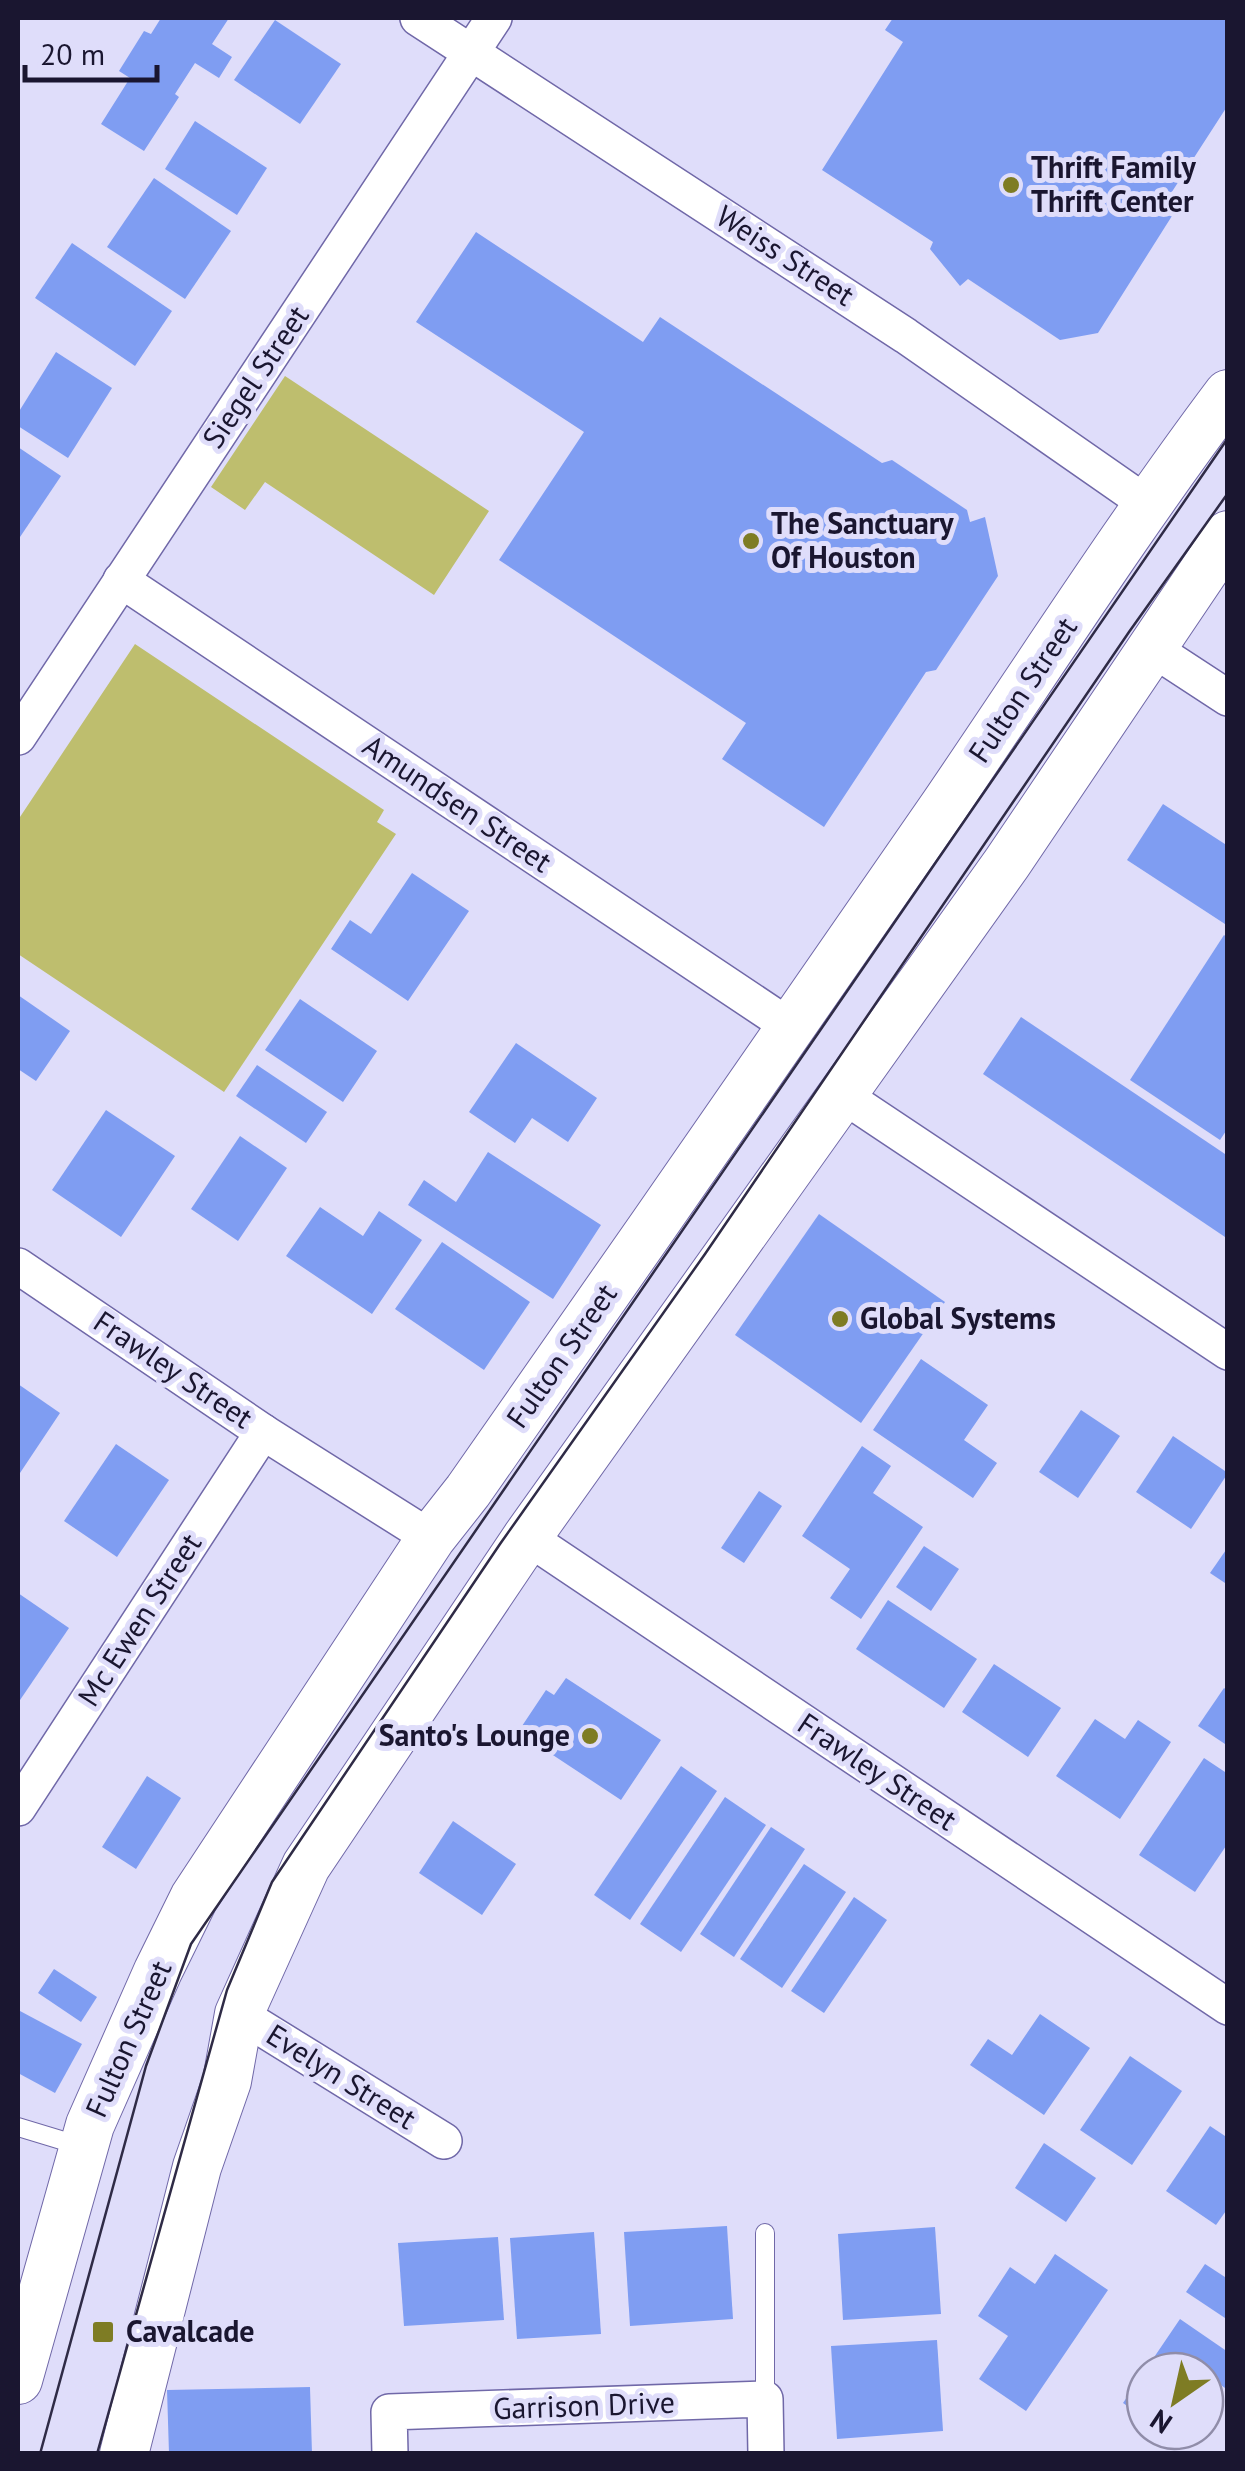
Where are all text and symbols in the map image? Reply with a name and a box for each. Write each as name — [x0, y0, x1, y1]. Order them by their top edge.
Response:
scale bar — [25, 20, 158, 82]
text: 20 m — [40, 34, 105, 73]
place label: Thrift Family Thrift Center — [1031, 147, 1197, 220]
marker: Thrift Family Thrift Center — [1000, 174, 1022, 196]
street label: Weiss Street — [709, 196, 862, 314]
street label: Siegel Street — [193, 297, 317, 455]
place label: The Sanctuary Of Houston — [771, 503, 954, 576]
marker: The Sanctuary Of Houston — [740, 530, 762, 552]
street label: Fulton Street — [959, 609, 1085, 769]
street label: Amundsen Street — [356, 725, 560, 880]
street label: Fulton Street — [497, 1275, 625, 1435]
place label: Global Systems — [860, 1298, 1056, 1337]
street label: Frawley Street — [87, 1301, 261, 1436]
marker: Global Systems — [829, 1308, 851, 1330]
street label: Mc Ewen Street — [68, 1525, 209, 1713]
street label: Frawley Street — [791, 1703, 965, 1838]
place label: Santo's Lounge — [379, 1715, 570, 1754]
marker: Santo's Lounge — [579, 1725, 601, 1747]
street label: Fulton Street — [76, 1954, 179, 2123]
street label: Evelyn Street — [260, 2014, 424, 2137]
place label: Cavalcade — [126, 2311, 255, 2350]
marker: Cavalcade — [90, 2319, 116, 2345]
north arrow — [1125, 2351, 1225, 2451]
street label: Garrison Drive — [492, 2382, 676, 2427]
text: N — [1143, 2402, 1179, 2443]

